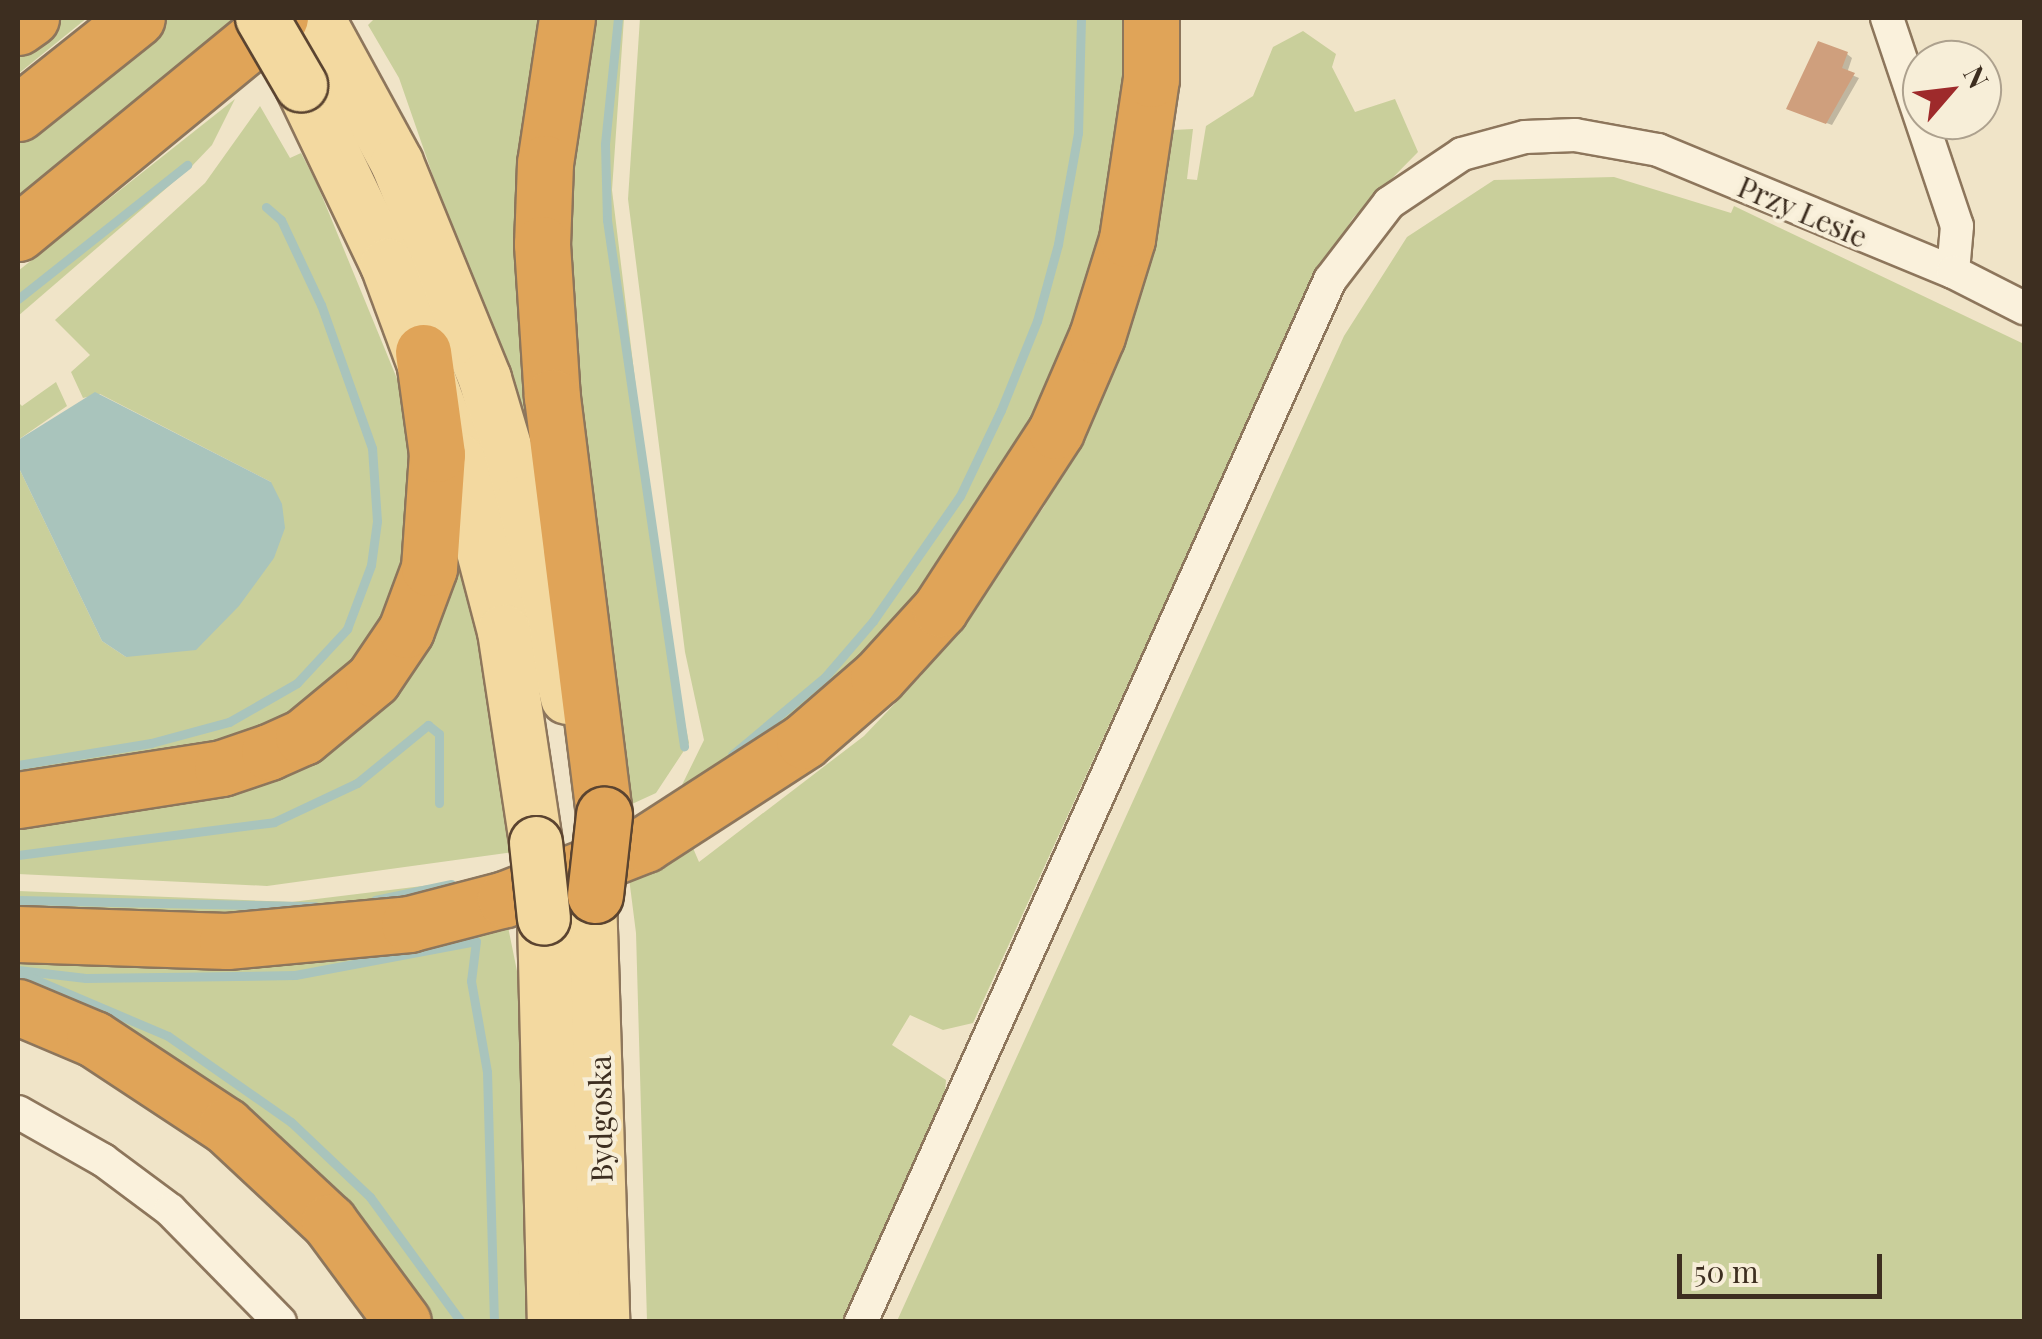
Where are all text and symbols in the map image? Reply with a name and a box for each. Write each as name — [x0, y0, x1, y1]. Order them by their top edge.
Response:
north arrow — [1902, 40, 2002, 140]
text: N — [1956, 59, 1998, 94]
street label: Przy Lesie — [1732, 167, 1874, 255]
street label: Bydgoska — [581, 1055, 619, 1183]
scale bar — [1682, 1234, 1887, 1296]
text: 50 m — [1694, 1251, 1759, 1291]

